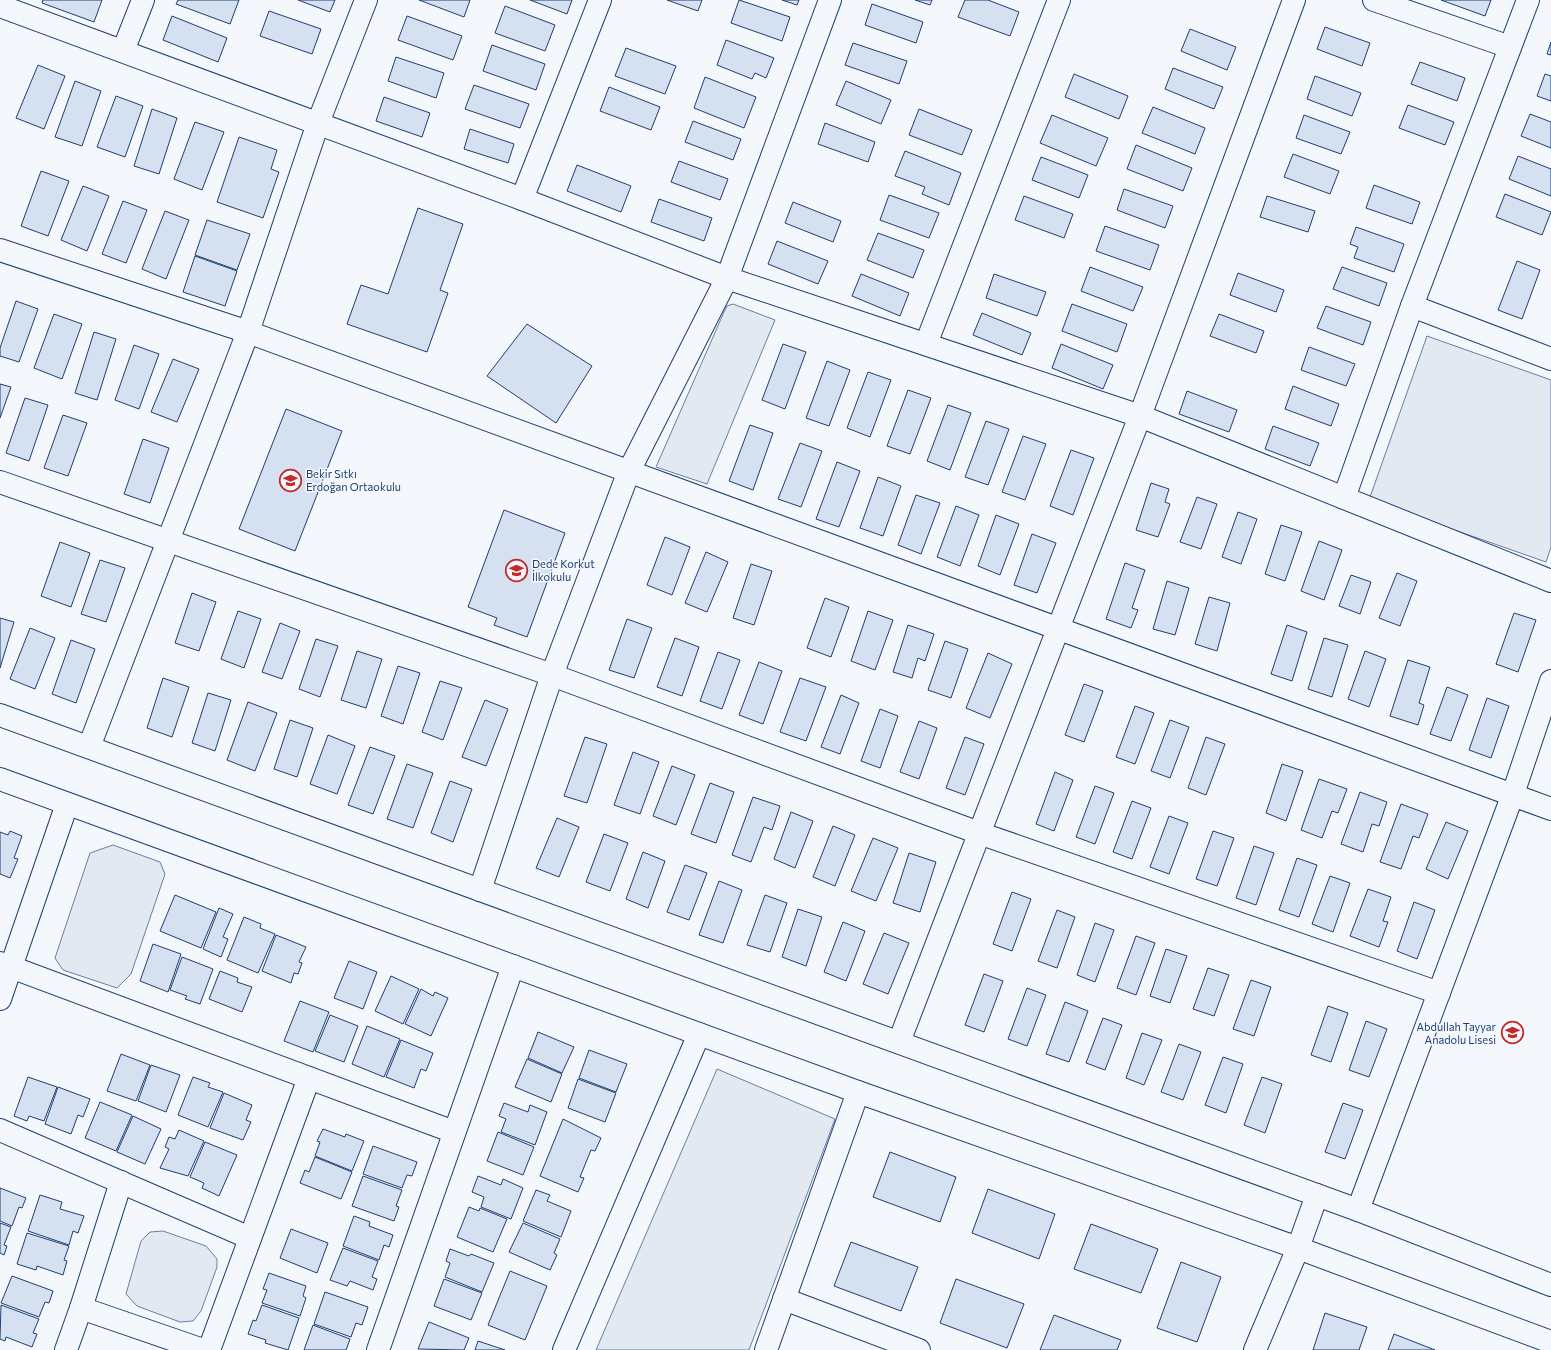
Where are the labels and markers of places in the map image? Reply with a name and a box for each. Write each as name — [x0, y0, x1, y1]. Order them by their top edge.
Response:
school or university icon: Bekir Sıtkı Erdoğan Ortaokulu — [277, 467, 303, 493]
place label: Bekir Sıtkı Erdoğan Ortaokulu — [306, 467, 401, 493]
school or university icon: Dede Korkut İlkokulu — [504, 557, 530, 583]
place label: Dede Korkut İlkokulu — [532, 557, 595, 583]
place label: Abdullah Tayyar Anadolu Lisesi — [1417, 1020, 1497, 1046]
school or university icon: Abdullah Tayyar Anadolu Lisesi — [1499, 1020, 1525, 1046]

